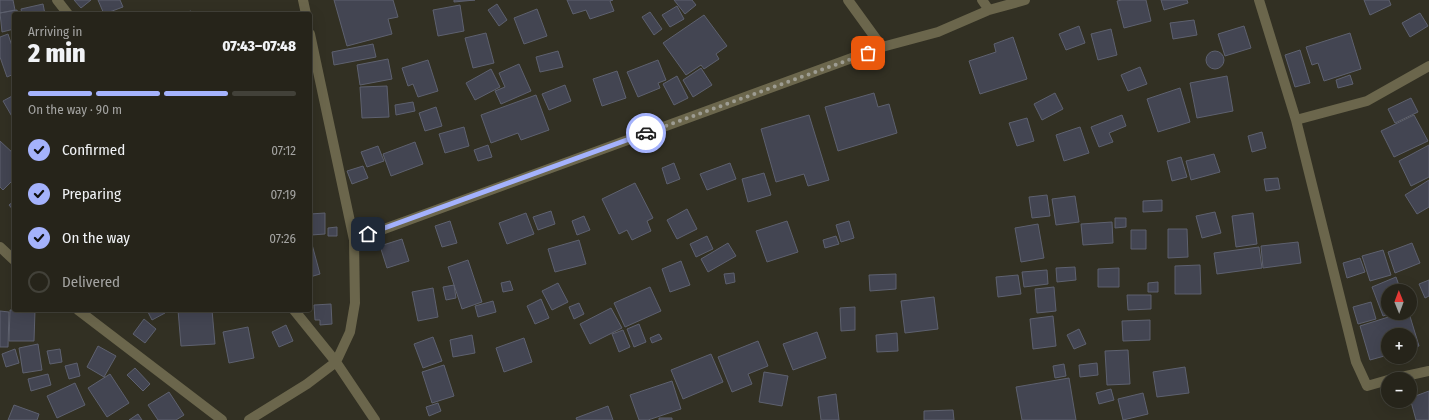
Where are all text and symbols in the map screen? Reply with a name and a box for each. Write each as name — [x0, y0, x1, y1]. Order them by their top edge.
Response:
text: Arriving in — [28, 24, 82, 39]
pin — [851, 36, 885, 70]
text: 07:43–07:48 — [222, 37, 296, 55]
text: 2 min — [28, 38, 86, 69]
icon: bag — [857, 42, 879, 64]
text: On the way · 90 m — [28, 102, 122, 117]
courier — [626, 113, 666, 153]
icon: car — [635, 122, 657, 144]
icon: check — [28, 139, 50, 161]
text: Confirmed — [62, 141, 125, 159]
text: 07:12 — [271, 143, 296, 158]
icon: check — [28, 183, 50, 205]
text: Preparing — [62, 185, 121, 203]
text: 07:19 — [271, 187, 296, 202]
pin — [351, 217, 385, 251]
icon: home — [357, 223, 379, 245]
icon: check — [28, 227, 50, 249]
text: On the way — [62, 229, 130, 247]
text: 07:26 — [269, 231, 296, 246]
text: Delivered — [62, 273, 120, 291]
north arrow — [1381, 284, 1417, 320]
map controls — [1381, 284, 1417, 408]
button: + — [1381, 328, 1417, 364]
button: − — [1381, 372, 1417, 408]

